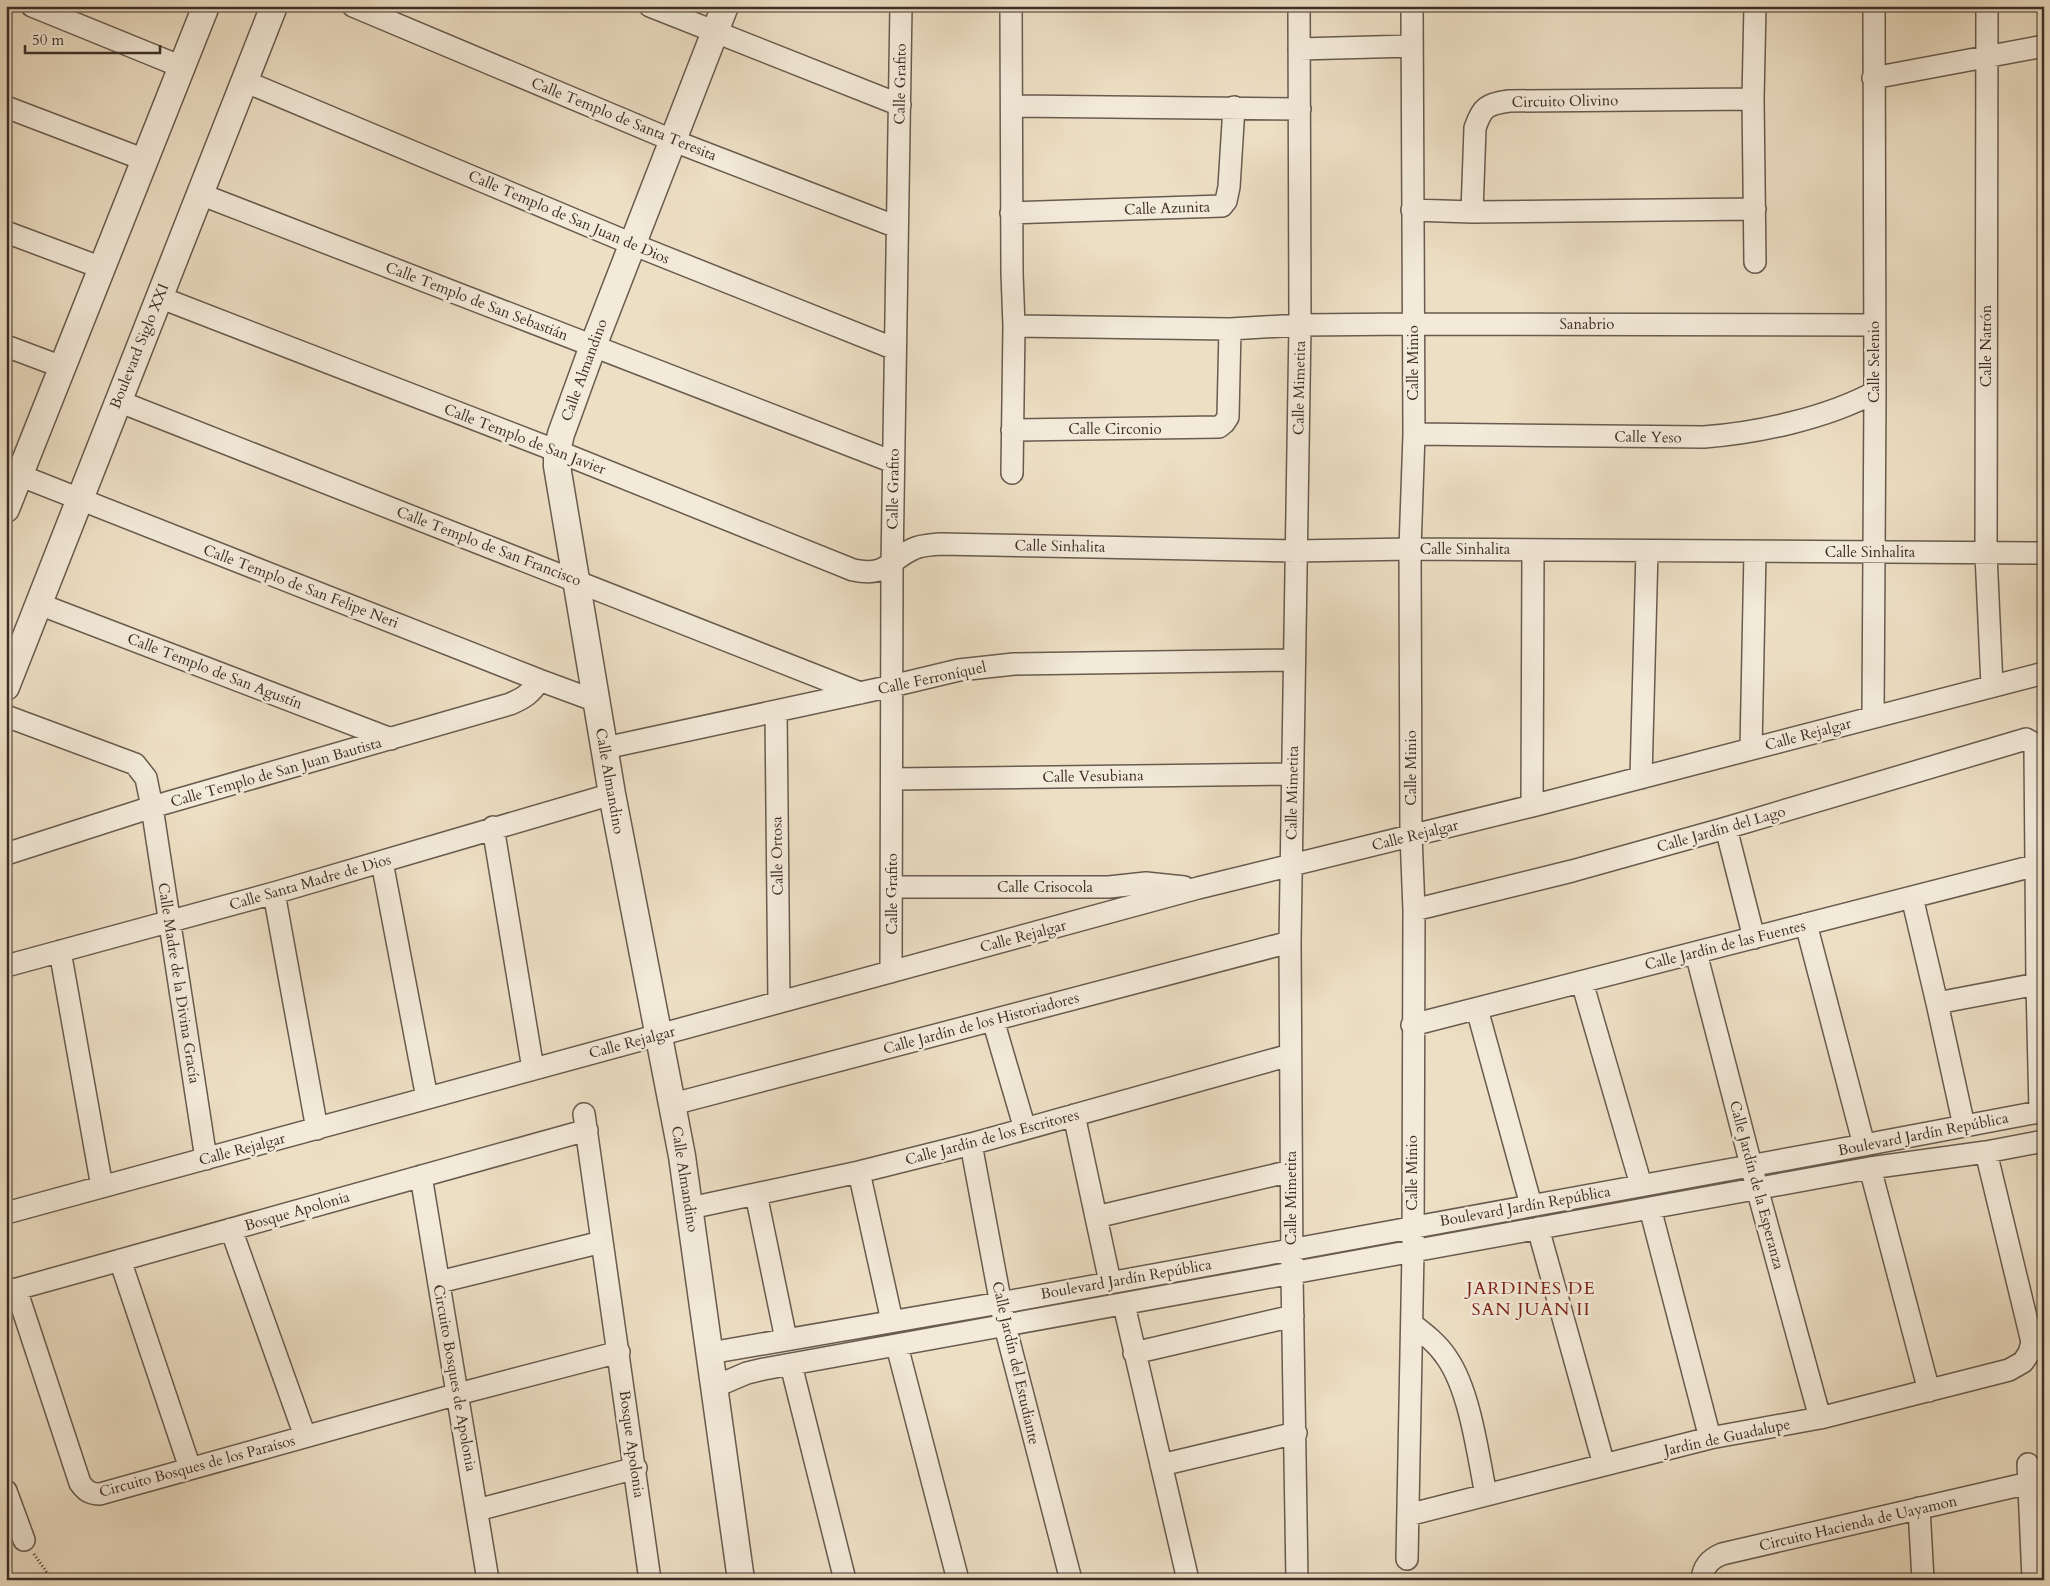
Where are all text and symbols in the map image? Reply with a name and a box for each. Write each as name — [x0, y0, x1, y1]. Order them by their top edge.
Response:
scale bar — [25, 22, 160, 54]
text: 50 m — [32, 30, 64, 50]
street label: Calle Grafito — [889, 43, 911, 125]
street label: Calle Templo de Santa Teresita — [528, 73, 720, 166]
street label: Circuito Olivino — [1511, 90, 1619, 112]
street label: Calle Templo de San Juan de Dios — [465, 165, 673, 269]
street label: Calle Azunita — [1124, 196, 1211, 219]
street label: Calle Templo de San Sebastián — [383, 257, 572, 345]
street label: Boulevard Siglo XXI — [105, 280, 173, 412]
street label: Calle Natrón — [1976, 304, 1996, 387]
street label: Sanabrio — [1560, 314, 1614, 334]
street label: Calle Almandino — [556, 316, 612, 424]
street label: Calle Selenio — [1864, 321, 1884, 403]
street label: Calle Minio — [1403, 325, 1423, 401]
street label: Calle Mimetita — [1288, 340, 1310, 435]
street label: Calle Templo de San Javier — [441, 399, 609, 479]
street label: Calle Circonio — [1068, 419, 1162, 439]
street label: Calle Yeso — [1614, 426, 1682, 448]
street label: Calle Grafito — [882, 448, 904, 530]
street label: Calle Templo de San Francisco — [394, 501, 584, 591]
street label: Calle Sinhalita — [1015, 535, 1106, 557]
street label: Calle Templo de San Felipe Neri — [200, 539, 402, 633]
street label: Calle Sinhalita — [1420, 539, 1511, 559]
street label: Calle Sinhalita — [1825, 542, 1916, 562]
street label: Calle Templo de San Agustín — [125, 628, 306, 714]
street label: Calle Ferroníquel — [876, 657, 988, 699]
street label: Calle Rejalgar — [1763, 713, 1854, 755]
street label: Calle Almandino — [591, 726, 629, 836]
street label: Calle Minio — [1401, 730, 1421, 806]
street label: Calle Templo de San Juan Bautista — [168, 732, 384, 812]
street label: Calle Mimetita — [1281, 745, 1303, 840]
street label: Calle Vesubiana — [1042, 765, 1144, 787]
street label: Calle Jardín del Lago — [1654, 801, 1788, 857]
street label: Calle Rejalgar — [1370, 814, 1461, 855]
street label: Calle Ortosa — [766, 816, 788, 896]
street label: Calle Santa Madre de Dios — [227, 849, 393, 915]
street label: Calle Grafito — [882, 853, 902, 935]
street label: Calle Crisocola — [997, 877, 1093, 897]
street label: Calle Madre de la Divina Gracía — [153, 881, 205, 1085]
street label: Calle Rejalgar — [978, 915, 1069, 957]
street label: Calle Jardín de las Fuentes — [1643, 915, 1807, 975]
street label: Calle Jardín de los Historiadores — [881, 987, 1081, 1059]
street label: Calle Rejalgar — [587, 1021, 678, 1063]
street label: Calle Jardín de la Esperanza — [1725, 1098, 1789, 1272]
street label: Calle Jardín de los Escritores — [903, 1104, 1081, 1170]
street label: Boulevard Jardín República — [1836, 1108, 2010, 1160]
street label: Calle Almandino — [667, 1124, 703, 1234]
street label: Calle Rejalgar — [197, 1128, 288, 1170]
street label: Calle Minio — [1402, 1135, 1422, 1211]
street label: Calle Mimetita — [1281, 1150, 1301, 1245]
street label: Boulevard Jardín República — [1438, 1181, 1613, 1231]
street label: Bosque Apolonia — [242, 1186, 352, 1236]
street label: Boulevard Jardín República — [1039, 1254, 1214, 1304]
district label: JARDINES DE SAN JUAN II — [1463, 1276, 1596, 1322]
street label: Calle Jardín del Estudiante — [987, 1279, 1045, 1447]
street label: Circuito Bosques de Apolonia — [429, 1283, 481, 1474]
street label: Bosque Apolonia — [615, 1389, 650, 1500]
street label: Jardin de Guadalupe — [1660, 1414, 1792, 1461]
street label: Circuito Bosques de los Paraísos — [97, 1430, 297, 1502]
street label: Circuito Hacienda de Uayamon — [1757, 1490, 1959, 1556]

